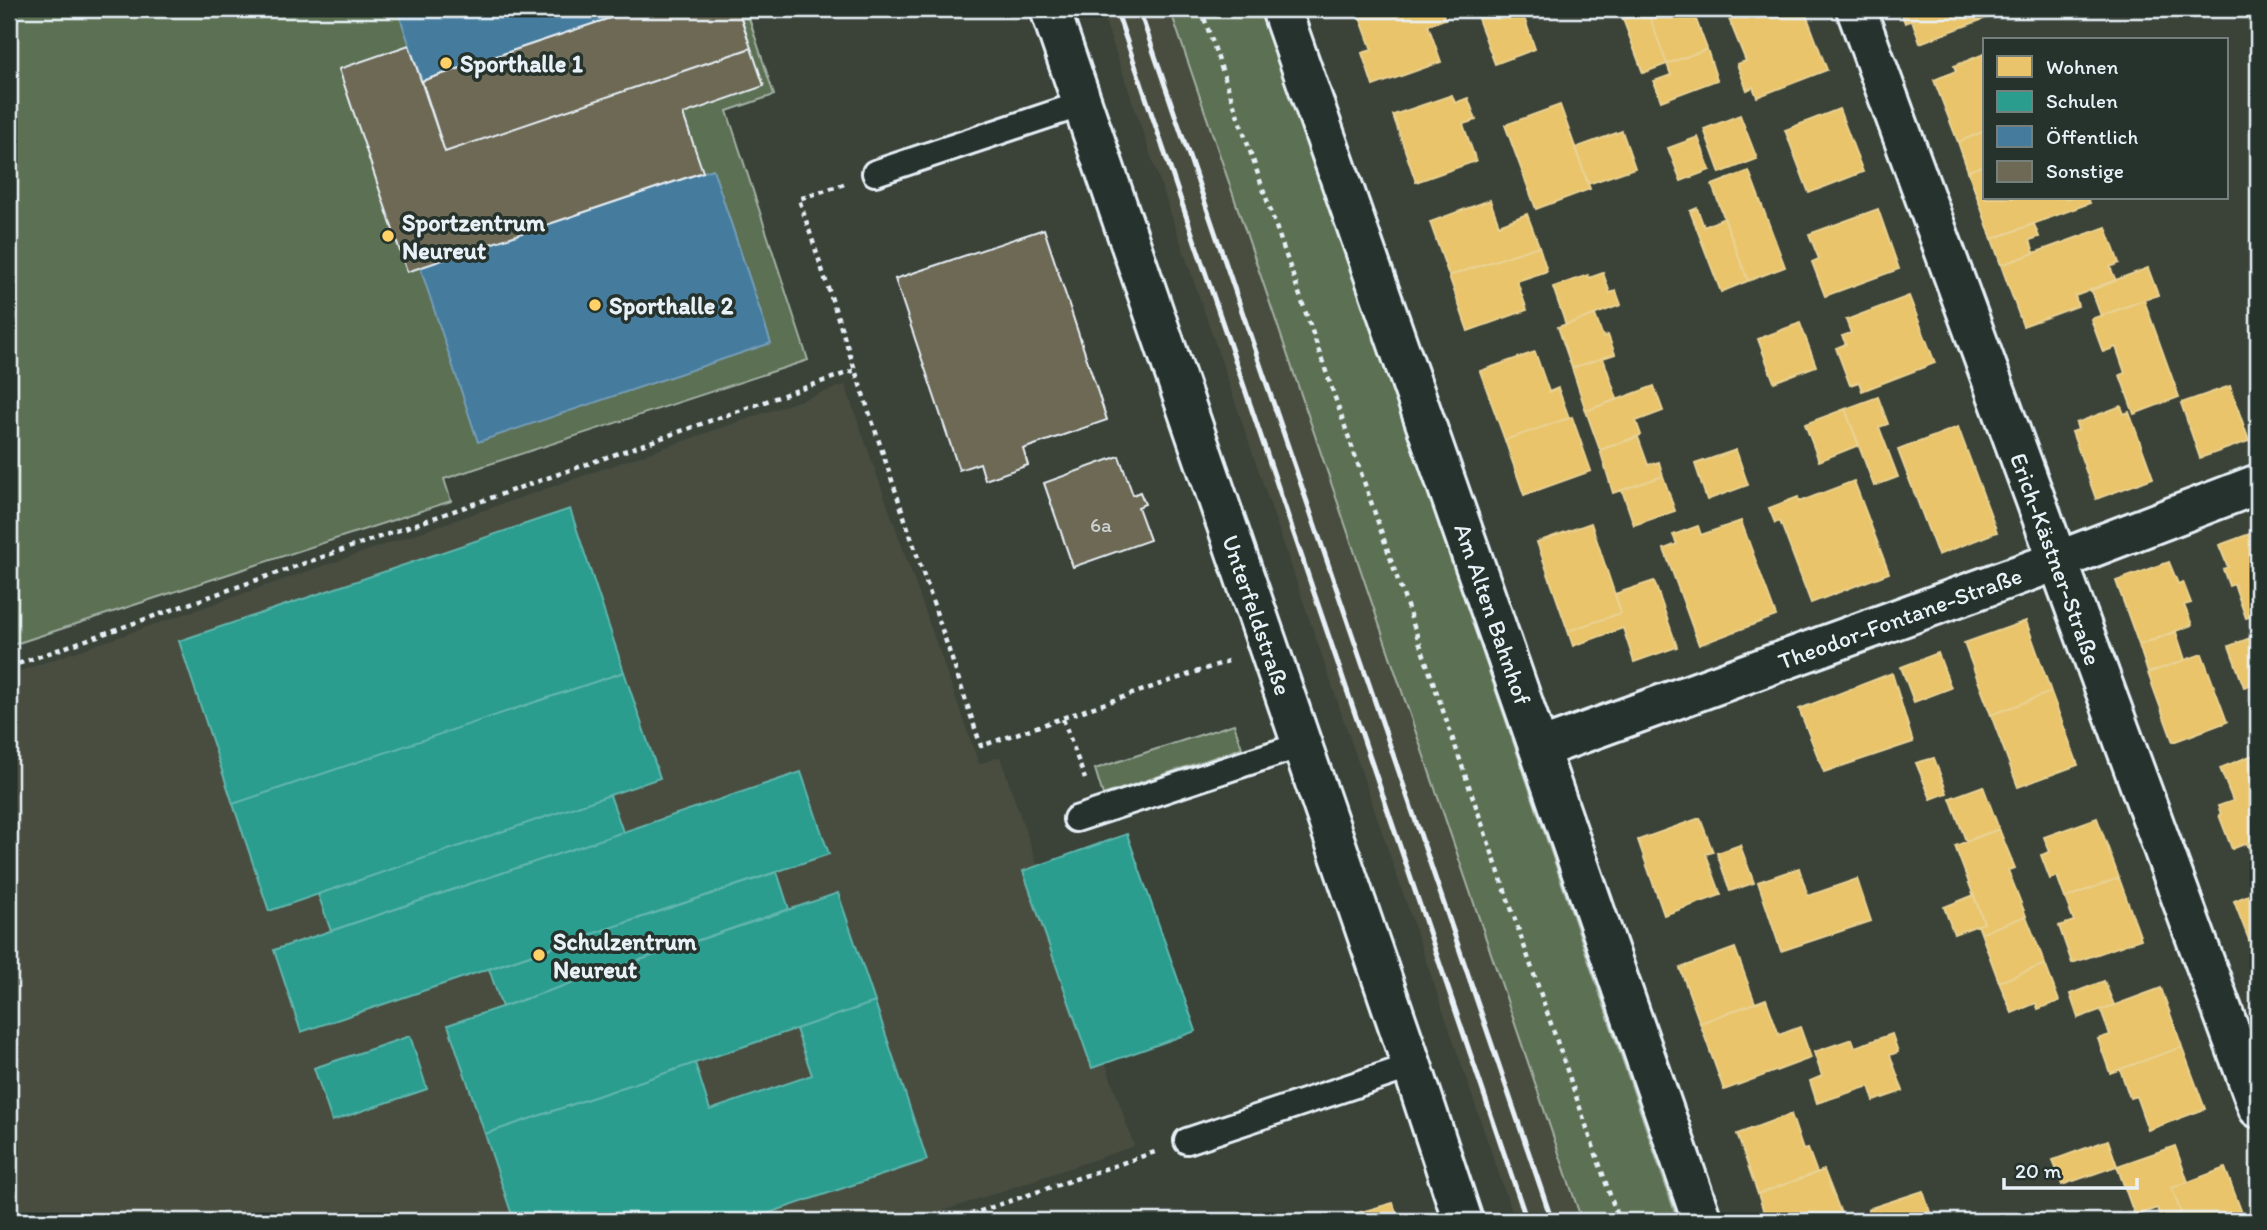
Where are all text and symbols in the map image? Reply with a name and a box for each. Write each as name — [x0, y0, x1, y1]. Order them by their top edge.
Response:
legend — [1983, 38, 2228, 200]
place label: Sporthalle 1 — [460, 49, 584, 79]
text: Wohnen — [2046, 54, 2118, 79]
marker: Sporthalle 1 — [438, 55, 454, 71]
text: Schulen — [2046, 88, 2118, 113]
text: Öffentlich — [2046, 124, 2138, 149]
text: Sonstige — [2046, 158, 2124, 183]
place label: Sportzentrum Neureut — [402, 208, 546, 265]
marker: Sportzentrum Neureut — [380, 228, 396, 244]
place label: Sporthalle 2 — [609, 291, 734, 321]
marker: Sporthalle 2 — [587, 297, 603, 313]
street label: Erich-Kästner-Straße — [2004, 449, 2108, 669]
house number: 6a — [1090, 512, 1112, 537]
street label: Am Alten Bahnhof — [1448, 520, 1538, 708]
street label: Unterfeldstraße — [1216, 531, 1298, 699]
street label: Theodor-Fontane-Straße — [1774, 560, 2026, 676]
place label: Schulzentrum Neureut — [553, 927, 697, 984]
marker: Schulzentrum Neureut — [531, 947, 547, 963]
scale bar — [2004, 1146, 2138, 1190]
text: 20 m — [2015, 1158, 2062, 1183]

